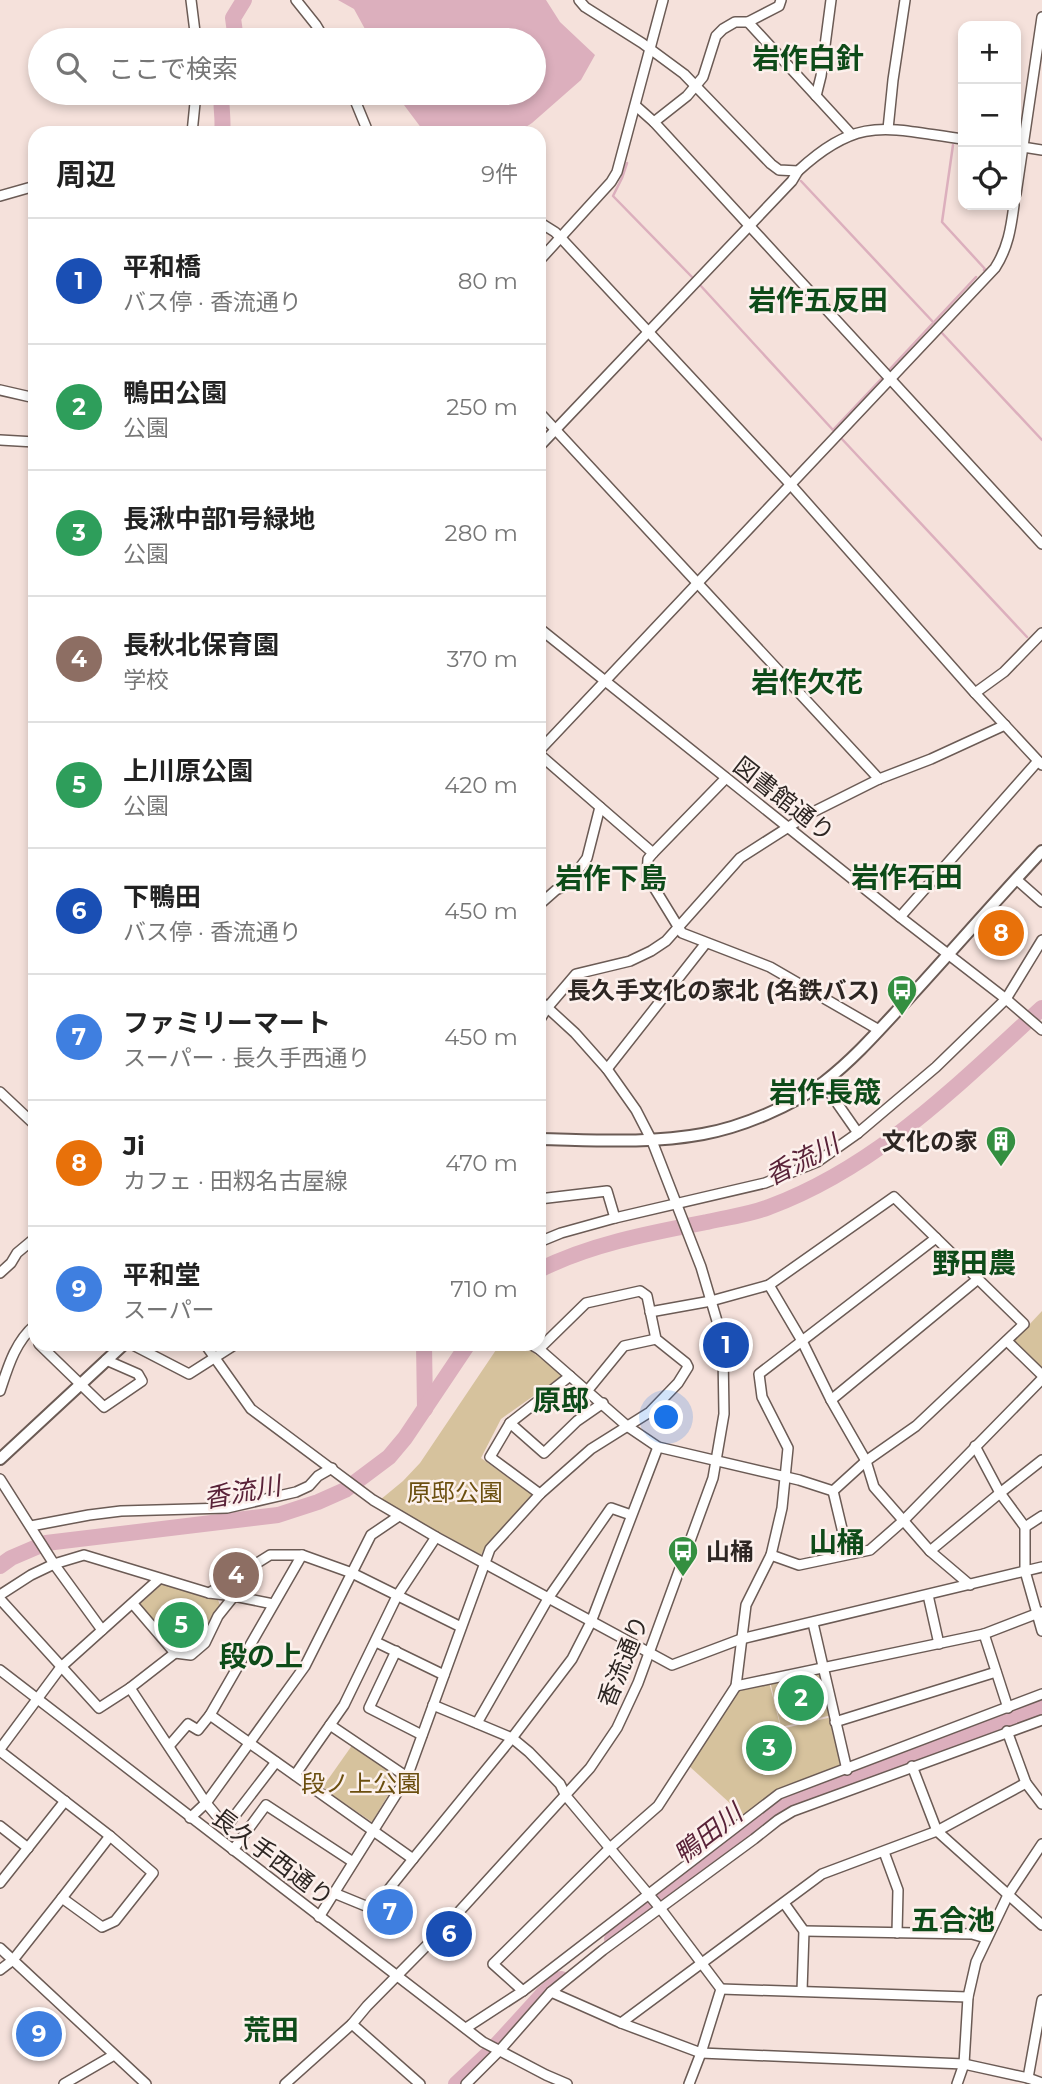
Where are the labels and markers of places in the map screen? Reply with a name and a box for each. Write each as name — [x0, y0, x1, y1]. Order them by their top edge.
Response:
pin: 8 — [978, 907, 1024, 959]
bus stop icon: 長久手文化の家北 (名鉄バス) — [885, 973, 919, 1017]
place label: 長久手文化の家北 (名鉄バス) — [567, 976, 879, 1005]
building icon: 文化の家 — [984, 1124, 1018, 1168]
place label: 文化の家 — [882, 1127, 978, 1156]
pin: 1 — [703, 1319, 749, 1371]
bus stop icon: 山桶 — [666, 1534, 700, 1578]
place label: 山桶 — [706, 1537, 754, 1566]
pin: 4 — [213, 1549, 259, 1601]
pin: 5 — [158, 1599, 204, 1651]
pin: 2 — [778, 1672, 824, 1724]
pin: 3 — [746, 1722, 792, 1774]
pin: 7 — [367, 1886, 413, 1938]
pin: 6 — [426, 1908, 472, 1960]
pin: 9 — [16, 2008, 62, 2060]

